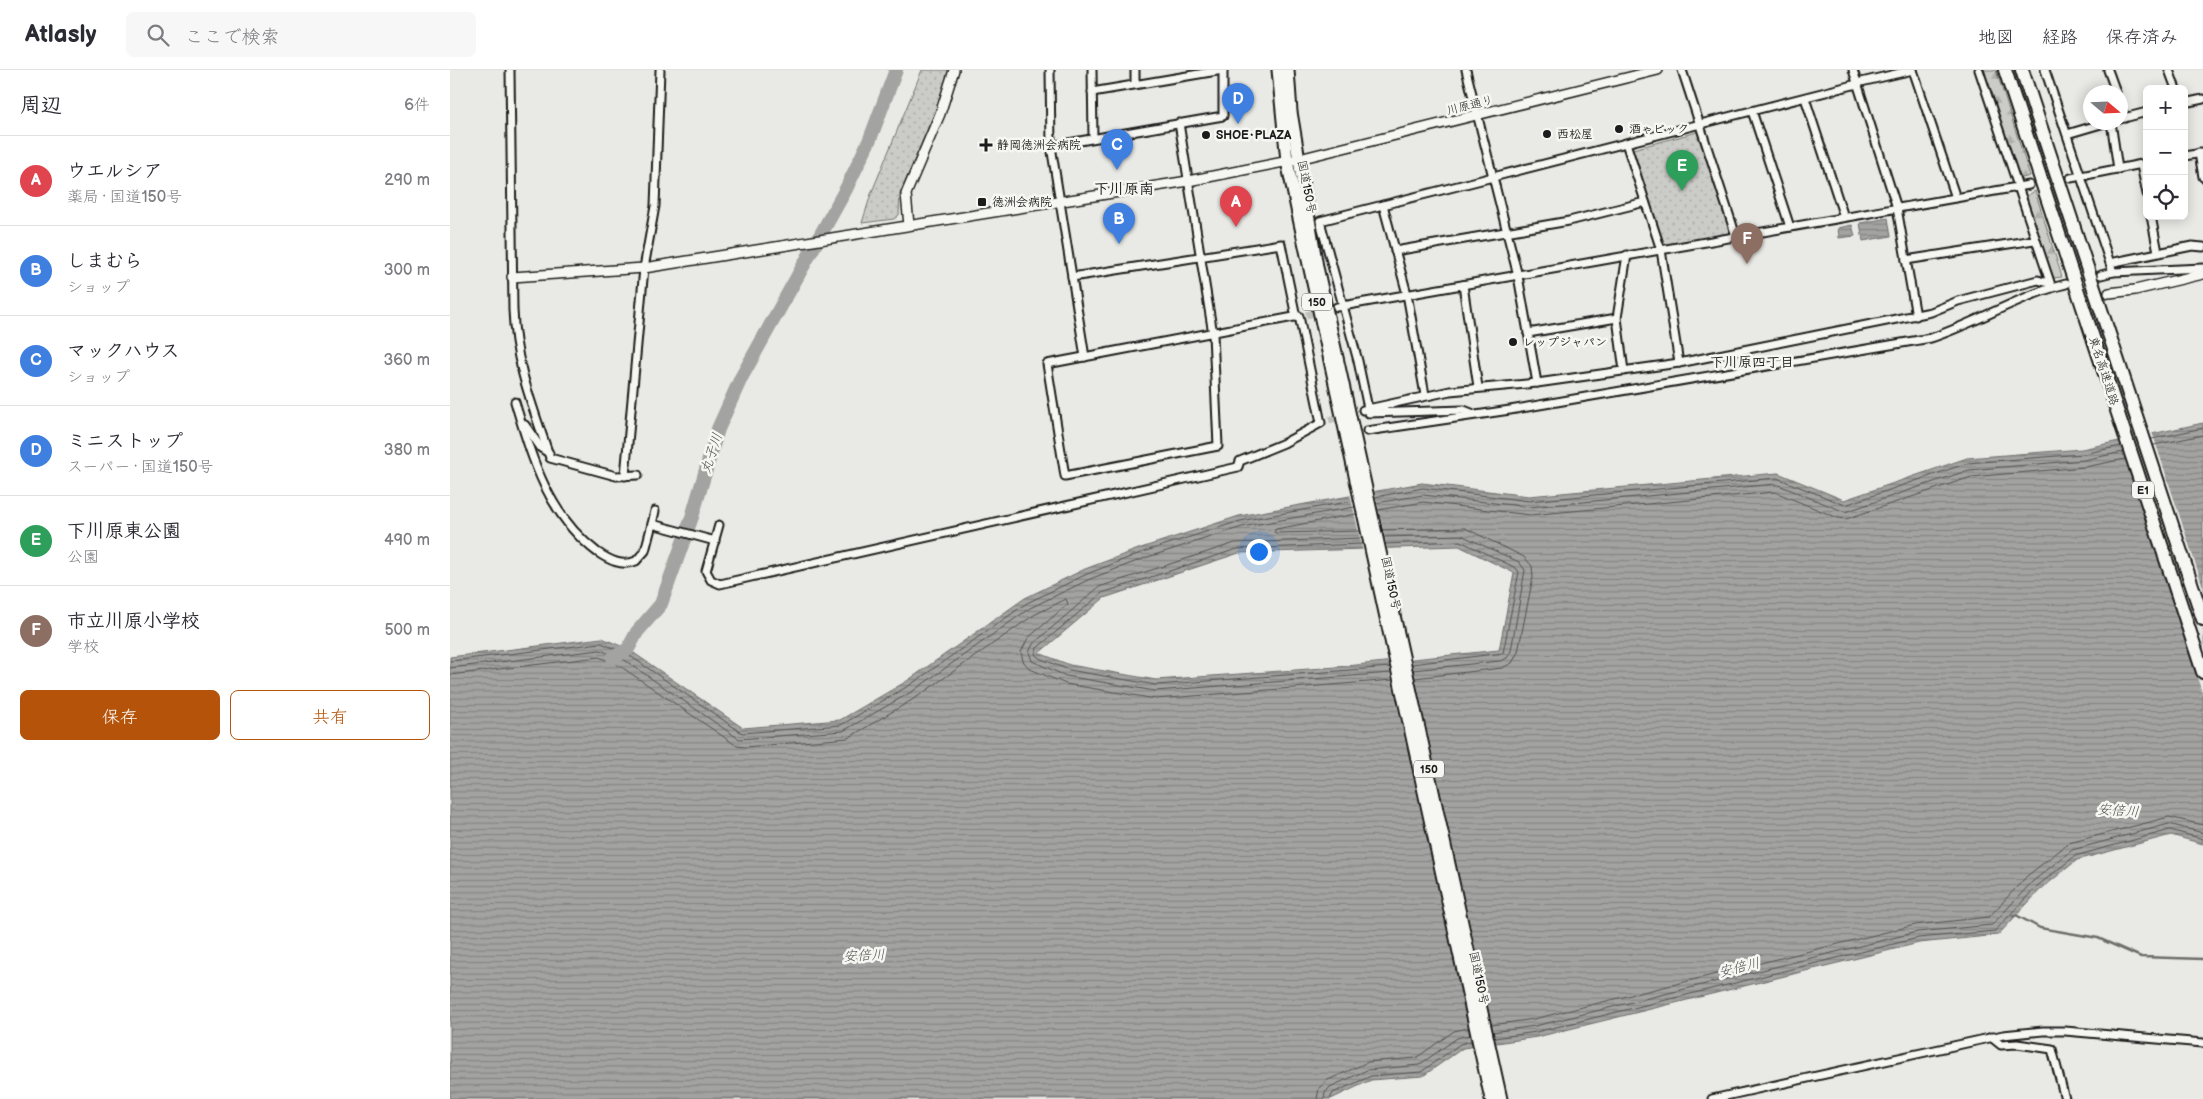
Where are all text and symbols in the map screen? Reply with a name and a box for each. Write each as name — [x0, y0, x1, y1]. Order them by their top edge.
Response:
search box — [126, 12, 476, 57]
text: Atlasly — [25, 20, 96, 49]
icon: search — [144, 21, 172, 49]
text: ここで検索 — [184, 26, 280, 49]
text: 地図 — [1978, 27, 2014, 48]
text: 経路 — [2042, 27, 2078, 48]
text: 保存済み — [2106, 27, 2178, 48]
pin: D — [1222, 83, 1254, 124]
north arrow — [2083, 85, 2128, 130]
map controls — [2143, 85, 2188, 220]
button: + — [2143, 85, 2188, 130]
street label: 川原通り — [1445, 92, 1495, 119]
text: 周辺 — [20, 93, 62, 118]
text: 6件 — [404, 96, 430, 115]
place label: 酒ゃビック — [1629, 122, 1689, 137]
marker: 酒ゃビック — [1613, 123, 1625, 135]
place label: 西松屋 — [1557, 127, 1593, 142]
place label: SHOE･PLAZA — [1216, 128, 1292, 143]
marker: 西松屋 — [1541, 128, 1553, 140]
pin: C — [1101, 129, 1133, 170]
marker: SHOE･PLAZA — [1200, 129, 1212, 141]
button: − — [2143, 130, 2188, 175]
marker: 静岡徳洲会病院 — [979, 138, 993, 152]
place label: 静岡徳洲会病院 — [997, 138, 1081, 153]
pin: E — [1666, 150, 1698, 191]
street label: 国道150号 — [1294, 159, 1319, 215]
text: ウエルシア — [67, 160, 162, 183]
text: A — [31, 171, 41, 190]
text: 290 m — [384, 171, 430, 190]
button: locate — [2143, 175, 2188, 220]
district label: 下川原南 — [1094, 180, 1154, 199]
pin: A — [1220, 186, 1252, 227]
text: 薬局 · 国道150号 — [67, 188, 182, 207]
place label: 徳洲会病院 — [992, 195, 1052, 210]
marker: 徳洲会病院 — [976, 196, 988, 208]
pin: B — [1103, 203, 1135, 244]
pin: F — [1731, 223, 1763, 264]
text: しまむら — [67, 250, 143, 273]
text: B — [30, 261, 42, 280]
text: 300 m — [384, 261, 430, 280]
text: ショップ — [67, 278, 130, 297]
road number: 150 — [1302, 293, 1332, 310]
place label: レップジャパン — [1523, 335, 1607, 350]
street label: 東名高速道路 — [2085, 335, 2122, 408]
marker: レップジャパン — [1507, 336, 1519, 348]
text: マックハウス — [67, 340, 179, 363]
text: C — [30, 351, 42, 370]
text: 360 m — [383, 351, 430, 370]
district label: 下川原四丁目 — [1710, 354, 1794, 371]
text: ショップ — [67, 368, 130, 387]
text: ミニストップ — [67, 430, 183, 453]
water label: 丸子川 — [697, 431, 726, 476]
text: D — [30, 441, 42, 460]
text: 380 m — [384, 441, 430, 460]
text: スーパー · 国道150号 — [67, 458, 214, 477]
road number: E1 — [2132, 482, 2154, 498]
text: 下川原東公園 — [67, 520, 181, 543]
text: E — [31, 531, 41, 550]
text: 490 m — [384, 531, 430, 550]
your location — [1246, 539, 1272, 565]
text: 公園 — [67, 548, 99, 567]
street label: 国道150号 — [1378, 555, 1404, 611]
text: 市立川原小学校 — [67, 610, 200, 633]
text: F — [31, 621, 41, 640]
text: 500 m — [384, 621, 430, 640]
text: 学校 — [67, 638, 99, 657]
button: 保存 — [20, 690, 220, 740]
button: 共有 — [230, 690, 430, 740]
road number: 150 — [1414, 761, 1444, 778]
water label: 安倍川 — [2096, 801, 2140, 820]
water label: 安倍川 — [843, 946, 885, 965]
street label: 国道150号 — [1466, 950, 1492, 1006]
water label: 安倍川 — [1717, 954, 1762, 981]

